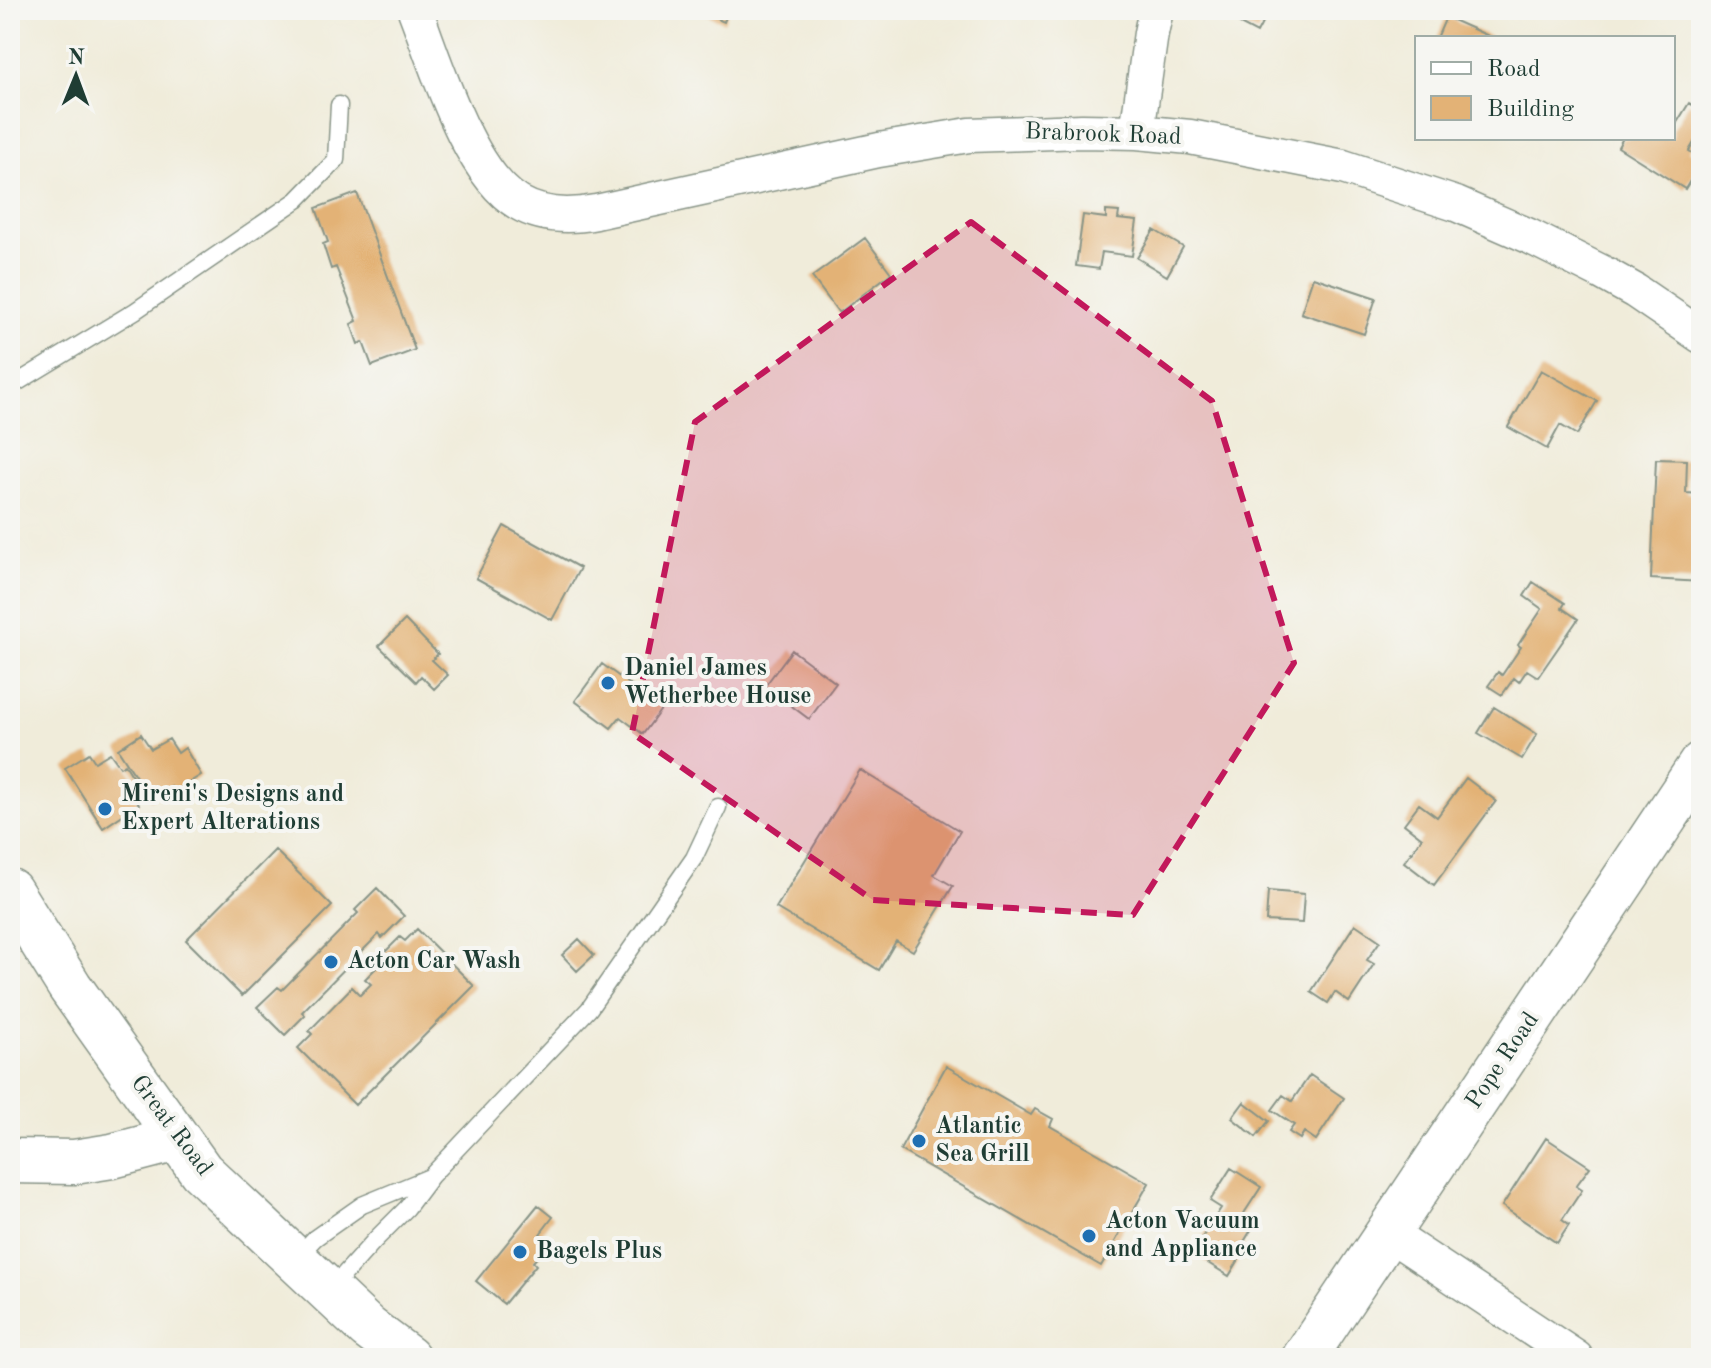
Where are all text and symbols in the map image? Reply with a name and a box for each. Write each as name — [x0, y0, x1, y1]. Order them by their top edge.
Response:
north arrow — [36, 36, 116, 116]
legend — [1415, 36, 1675, 140]
text: N — [68, 47, 85, 69]
text: Road — [1487, 58, 1540, 82]
text: Building — [1487, 98, 1574, 122]
street label: Brabrook Road — [1024, 120, 1182, 150]
place label: Daniel James Wetherbee House — [624, 657, 812, 709]
marker: Daniel James Wetherbee House — [599, 674, 617, 692]
place label: Mireni's Designs and Expert Alterations — [121, 783, 344, 835]
marker: Mireni's Designs and Expert Alterations — [96, 800, 114, 818]
place label: Acton Car Wash — [347, 950, 521, 974]
marker: Acton Car Wash — [322, 953, 340, 971]
street label: Pope Road — [1462, 1008, 1544, 1114]
street label: Great Road — [126, 1071, 216, 1181]
place label: Atlantic Sea Grill — [935, 1115, 1030, 1167]
marker: Atlantic Sea Grill — [910, 1132, 928, 1150]
place label: Acton Vacuum and Appliance — [1105, 1210, 1260, 1262]
marker: Acton Vacuum and Appliance — [1080, 1227, 1098, 1245]
place label: Bagels Plus — [536, 1240, 662, 1264]
marker: Bagels Plus — [511, 1243, 529, 1261]

